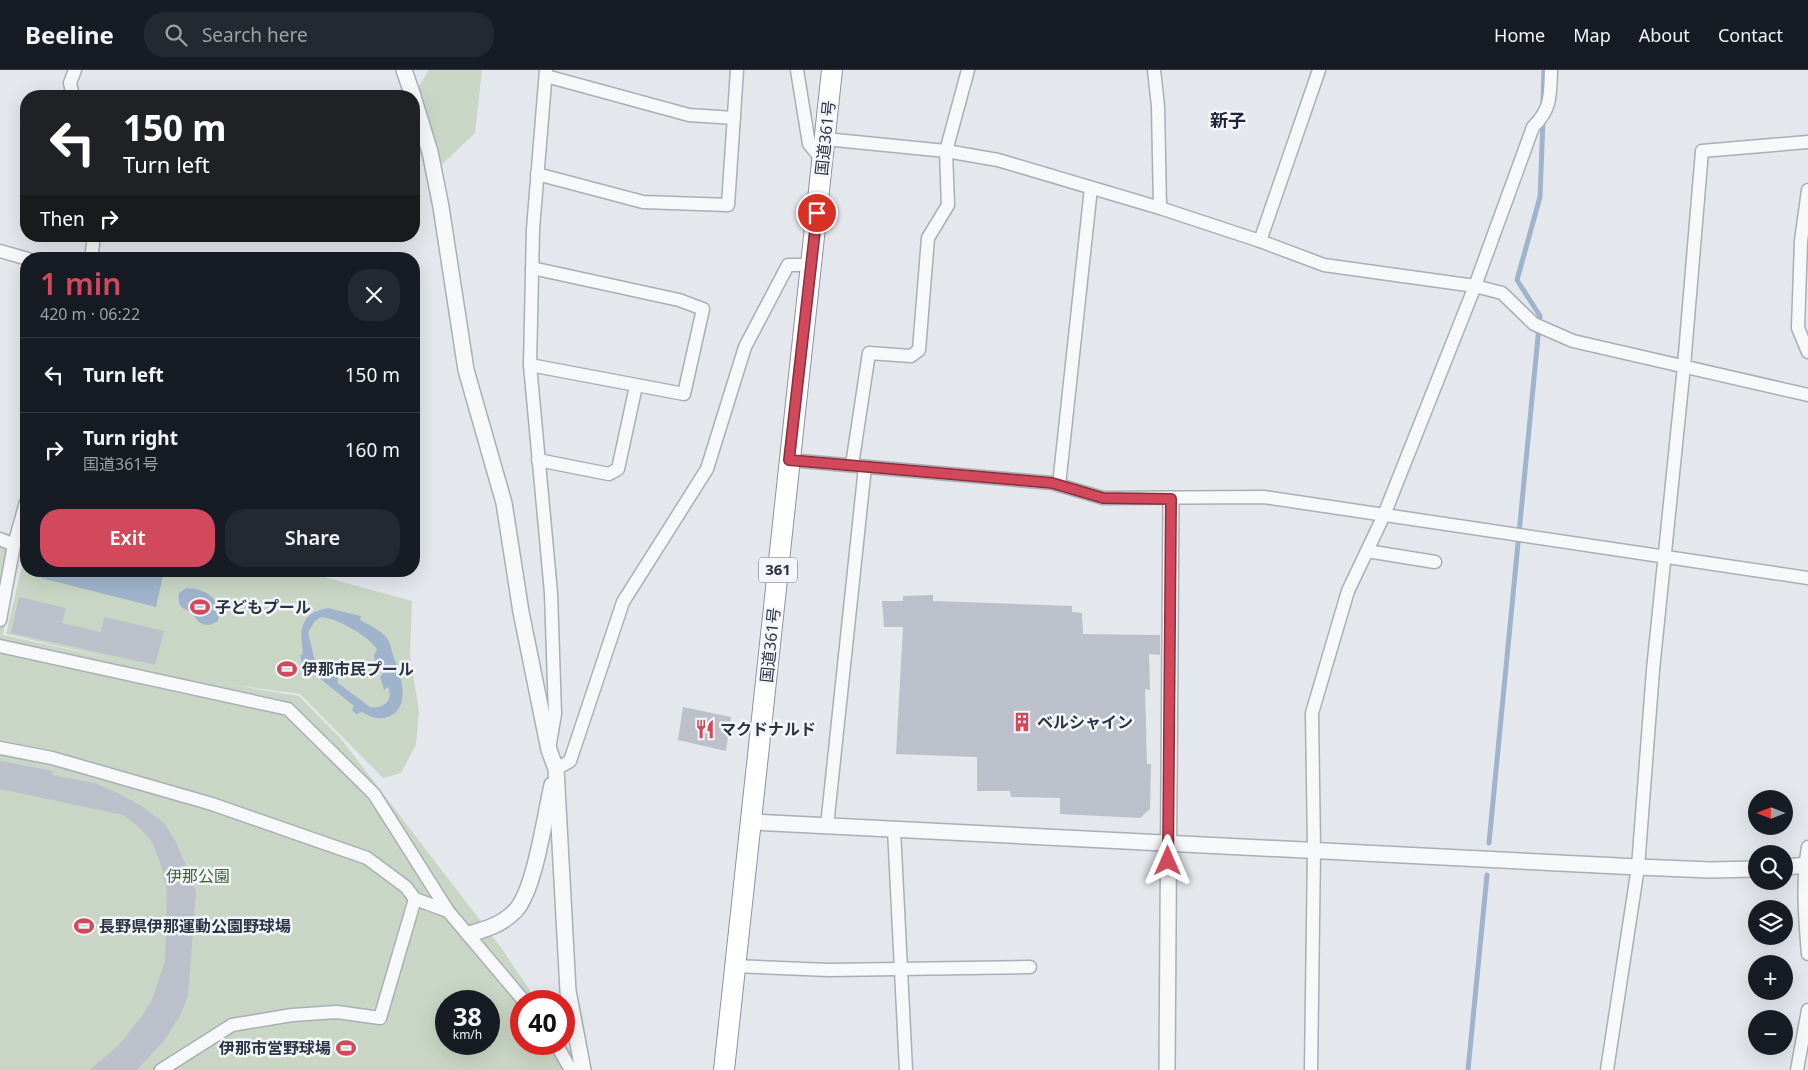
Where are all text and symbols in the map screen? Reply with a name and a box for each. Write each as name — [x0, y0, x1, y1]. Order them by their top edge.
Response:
search box — [144, 12, 494, 57]
text: Beeline — [25, 18, 114, 51]
icon: search — [162, 21, 190, 49]
text: Search here — [202, 22, 308, 48]
text: Home — [1494, 23, 1545, 47]
text: Map — [1573, 23, 1611, 47]
text: About — [1639, 23, 1690, 47]
text: Contact — [1718, 23, 1783, 47]
street label: 国道361号 — [810, 99, 840, 177]
text: 150 m — [123, 104, 226, 151]
district label: 新子 — [1210, 108, 1246, 132]
icon: left — [40, 110, 105, 175]
text: Turn left — [123, 149, 210, 179]
pin — [796, 192, 838, 234]
icon: arrive — [803, 199, 831, 227]
icon: right — [95, 205, 123, 233]
text: Then — [40, 206, 85, 232]
text: 1 min — [40, 263, 121, 304]
button: close — [348, 269, 400, 321]
text: 420 m · 06:22 — [40, 303, 140, 325]
icon: left — [40, 361, 68, 389]
text: Turn left — [83, 362, 164, 388]
text: 150 m — [345, 362, 400, 388]
text: Turn right — [83, 425, 178, 451]
icon: right — [40, 436, 68, 464]
text: 160 m — [345, 437, 400, 463]
text: 国道361号 — [83, 453, 158, 475]
button: Exit — [40, 509, 215, 567]
button: Share — [225, 509, 400, 567]
road number: 361 — [759, 558, 797, 582]
sports icon: 子どもプール — [189, 596, 211, 618]
place label: 子どもプール — [215, 596, 311, 618]
street label: 国道361号 — [755, 606, 785, 684]
sports icon: 伊那市民プール — [276, 658, 298, 680]
place label: 伊那市民プール — [301, 658, 414, 680]
building icon: ベルシャイン — [1011, 711, 1033, 733]
place label: ベルシャイン — [1037, 711, 1133, 733]
restaurant icon: マクドナルド — [694, 718, 716, 740]
place label: マクドナルド — [720, 718, 816, 740]
north arrow — [1748, 790, 1792, 835]
map controls — [1748, 790, 1793, 1055]
position arrow — [1141, 834, 1193, 886]
button: search — [1748, 845, 1793, 890]
park label: 伊那公園 — [166, 865, 230, 887]
button: layers — [1748, 900, 1793, 945]
sports icon: 長野県伊那運動公園野球場 — [73, 915, 95, 937]
place label: 長野県伊那運動公園野球場 — [99, 915, 291, 937]
button: + — [1748, 955, 1793, 1000]
speed limit sign: 40 — [510, 990, 575, 1055]
text: 38 — [453, 999, 482, 1033]
button: − — [1748, 1010, 1793, 1055]
text: km/h — [453, 1026, 482, 1043]
place label: 伊那市営野球場 — [218, 1037, 331, 1059]
sports icon: 伊那市営野球場 — [335, 1037, 357, 1059]

